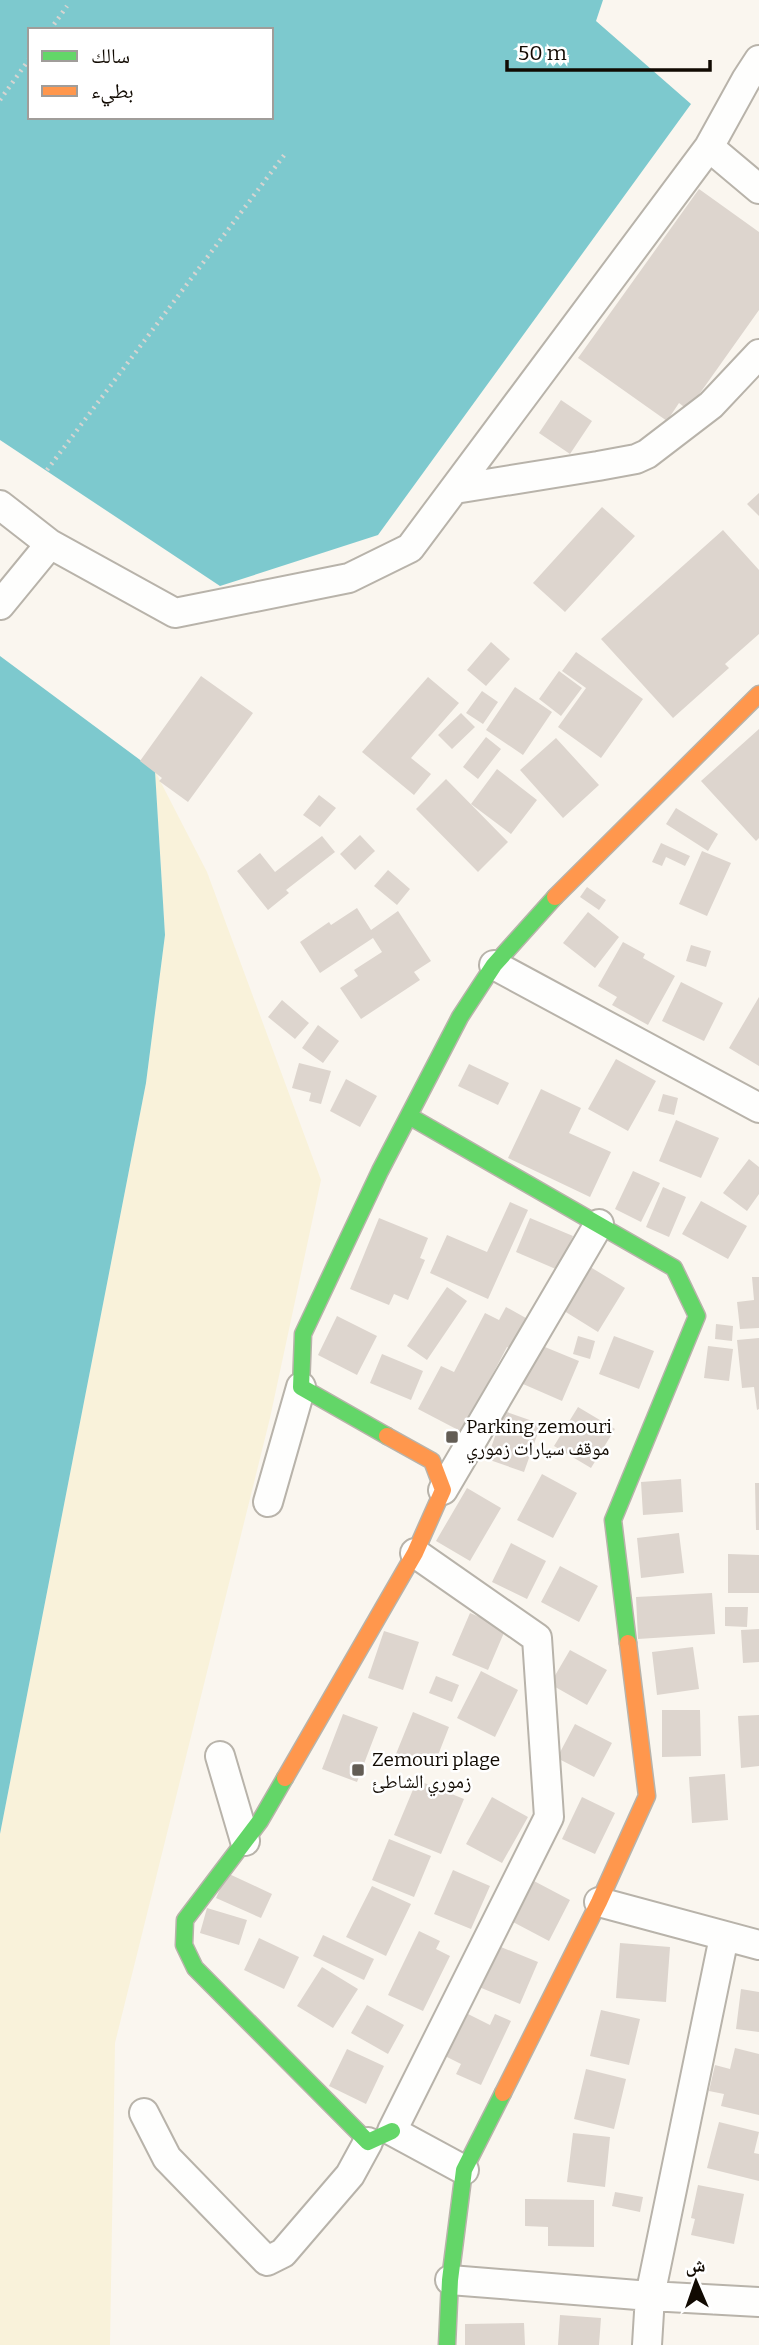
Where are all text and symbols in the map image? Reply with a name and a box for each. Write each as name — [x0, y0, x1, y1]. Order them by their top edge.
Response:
legend — [28, 28, 273, 119]
scale bar — [507, 28, 710, 72]
text: 50 m — [518, 40, 567, 66]
text: سالك — [91, 43, 130, 69]
text: بطيء — [91, 78, 134, 107]
place label: Parking zemouri موقف سيارات زموري — [466, 1415, 612, 1463]
marker: Parking zemouri موقف سيارات زموري — [444, 1429, 460, 1445]
place label: Zemouri plage زموري الشاطئ — [372, 1748, 500, 1796]
marker: Zemouri plage زموري الشاطئ — [350, 1762, 366, 1778]
north arrow — [661, 2247, 731, 2317]
text: ش — [685, 2254, 706, 2277]

